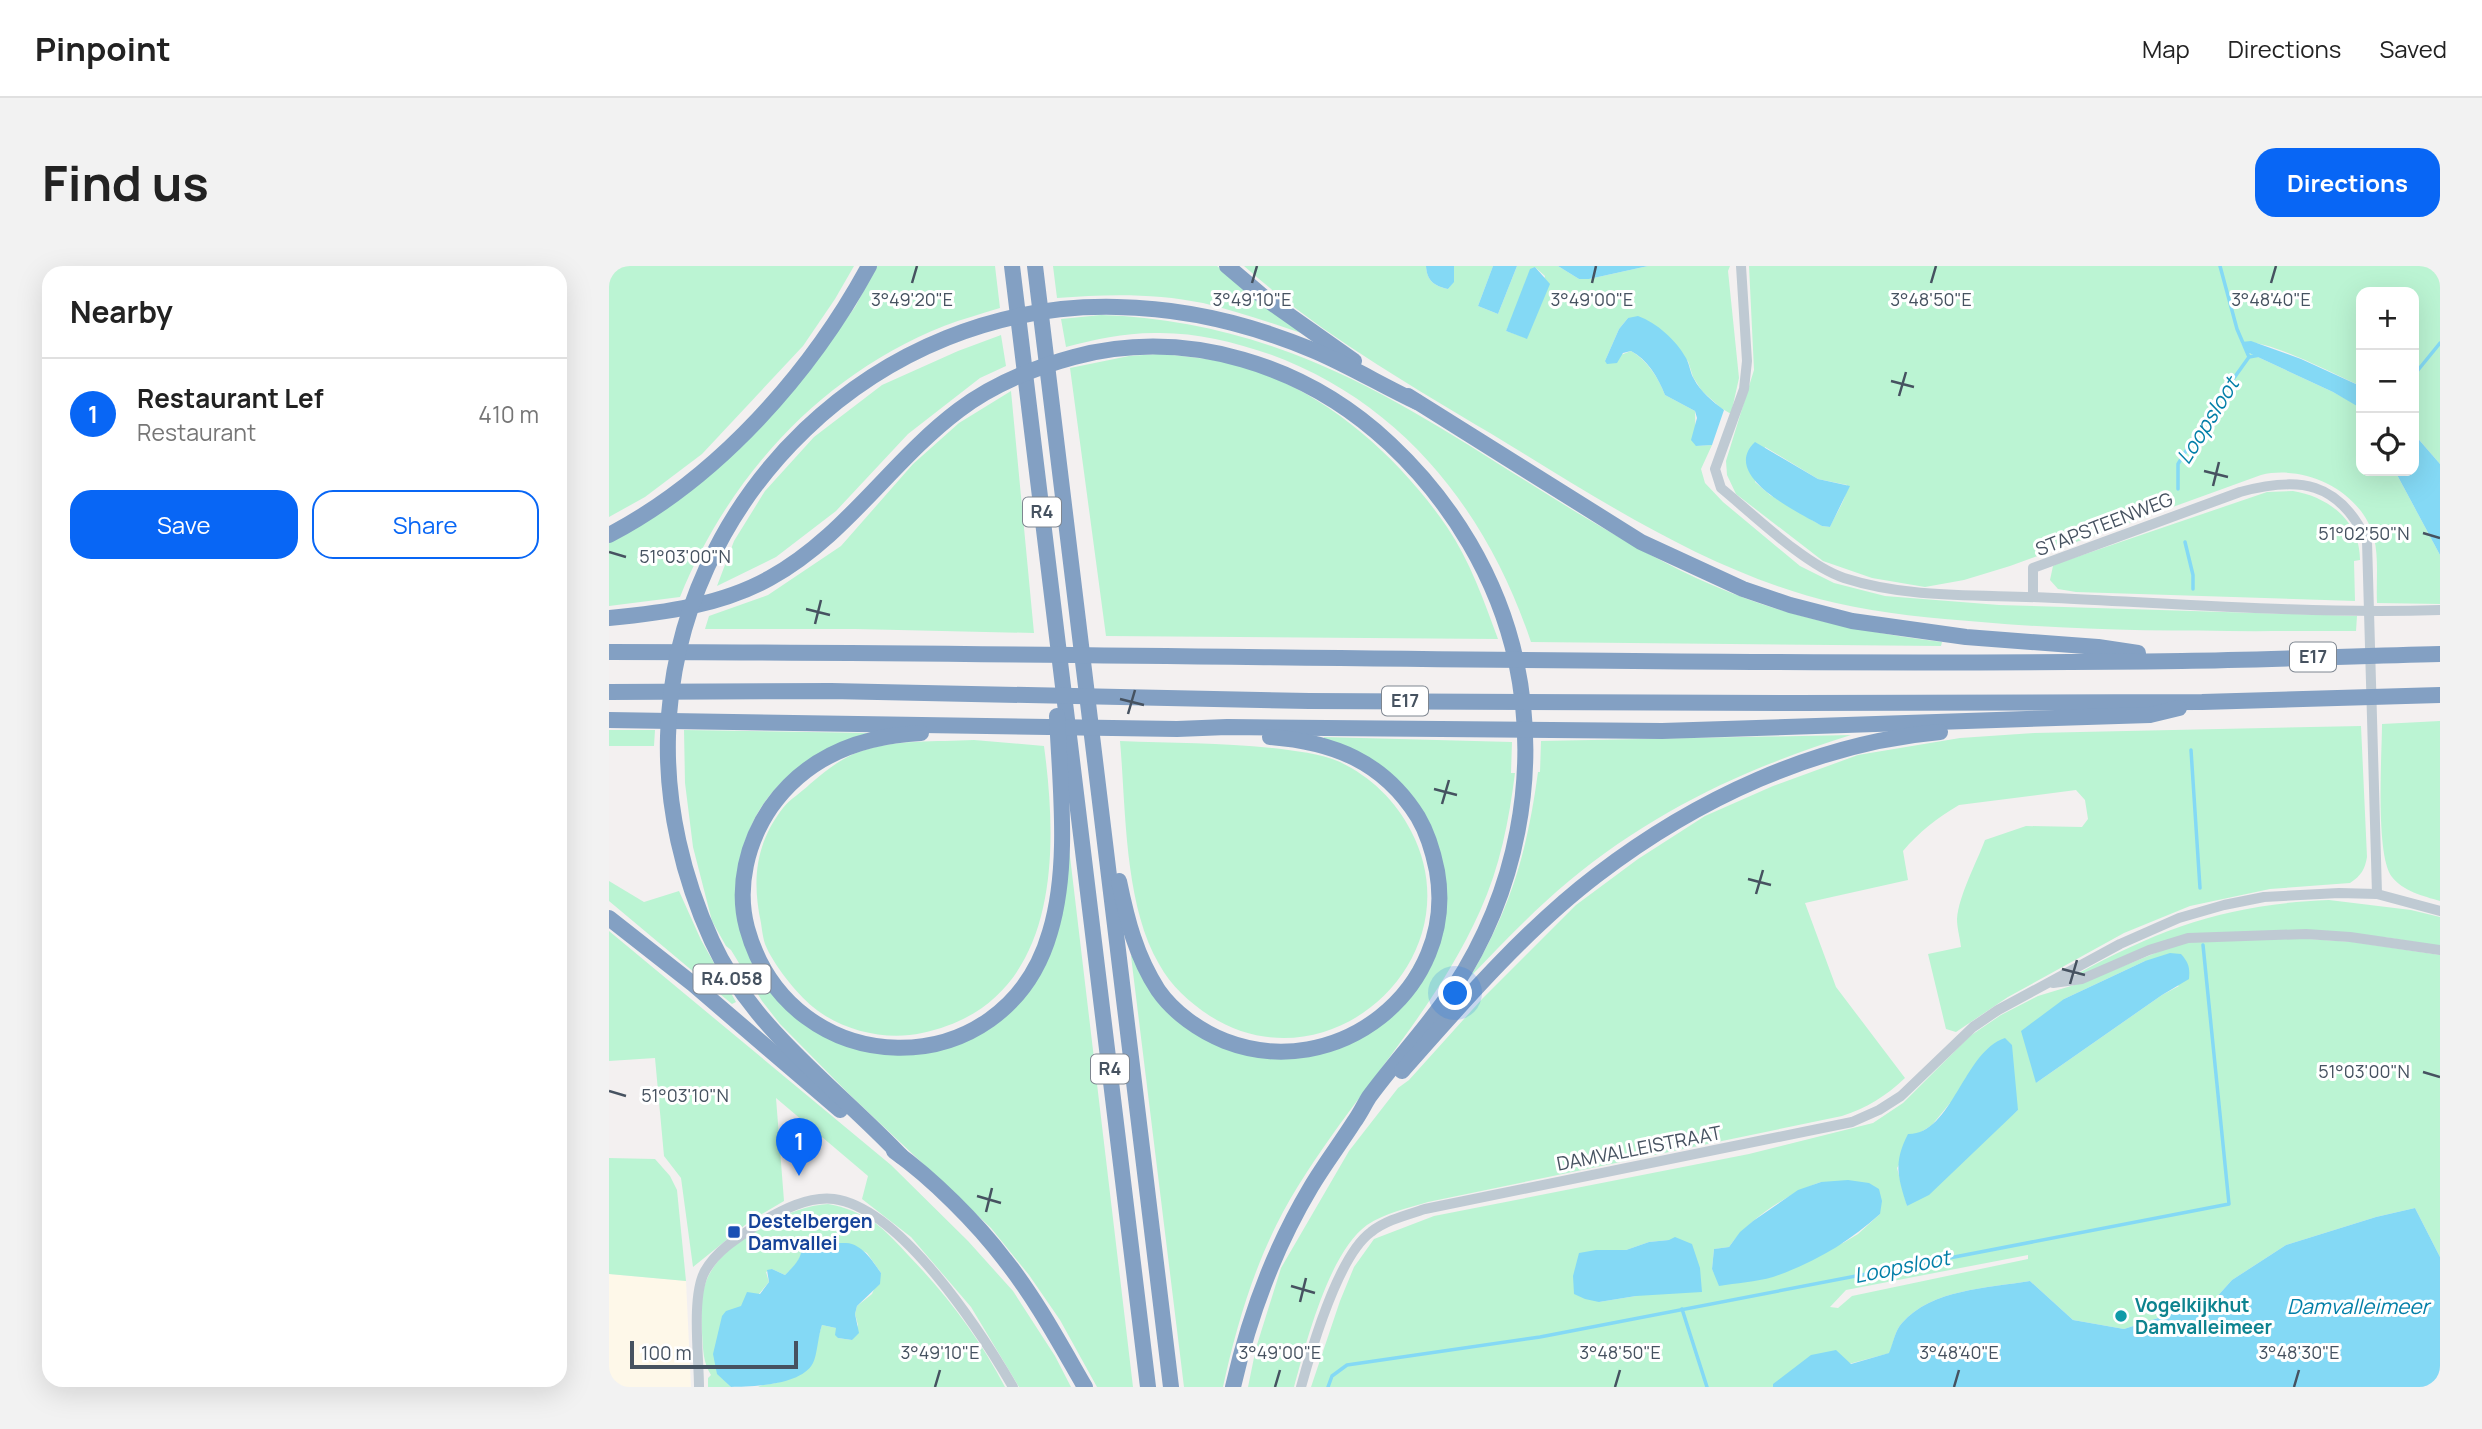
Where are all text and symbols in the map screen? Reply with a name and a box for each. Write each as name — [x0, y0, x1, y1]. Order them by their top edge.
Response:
text: Pinpoint — [35, 26, 171, 71]
text: Map — [2142, 32, 2190, 65]
text: Directions — [2228, 32, 2341, 65]
text: Saved — [2379, 32, 2447, 65]
button: Directions — [2255, 148, 2440, 217]
text: Find us — [42, 149, 209, 216]
text: 3°49'20"E — [871, 287, 953, 311]
text: 3°49'10"E — [1213, 287, 1291, 311]
text: 3°49'00"E — [1551, 287, 1633, 311]
text: 3°48'50"E — [1890, 287, 1972, 311]
text: 3°48'40"E — [2231, 287, 2311, 311]
map controls — [2356, 287, 2419, 476]
button: + — [2356, 287, 2419, 350]
text: Nearby — [70, 291, 173, 332]
button: − — [2356, 350, 2419, 413]
water label: Loopsloot — [2170, 370, 2246, 469]
text: Restaurant Lef — [137, 380, 324, 416]
text: 1 — [88, 398, 98, 430]
text: 410 m — [478, 398, 539, 430]
button: locate — [2356, 413, 2419, 476]
text: Restaurant — [137, 416, 256, 448]
street label: STAPSTEENWEG — [2032, 486, 2176, 562]
button: Save — [70, 490, 298, 559]
button: Share — [312, 490, 539, 559]
road number: R4 — [1023, 498, 1061, 526]
text: 51°02'50"N — [2318, 521, 2410, 545]
text: 51°03'00"N — [639, 544, 731, 568]
road number: E17 — [2290, 642, 2336, 671]
road number: E17 — [1382, 687, 1428, 716]
road number: R4.058 — [694, 964, 771, 994]
your location — [1438, 976, 1472, 1010]
road number: R4 — [1091, 1054, 1129, 1084]
text: 51°03'00"N — [2318, 1059, 2410, 1083]
text: 51°03'10"N — [641, 1083, 729, 1107]
pin: 1 — [776, 1118, 822, 1176]
street label: DAMVALLEISTRAAT — [1554, 1119, 1724, 1177]
place label: Destelbergen Damvallei — [748, 1208, 873, 1256]
marker: Destelbergen Damvallei — [726, 1224, 742, 1240]
water label: Loopsloot — [1851, 1243, 1955, 1289]
place label: Vogelkijkhut Damvalleimeer — [2135, 1292, 2272, 1340]
water label: Damvalleimeer — [2287, 1292, 2431, 1320]
marker: Vogelkijkhut Damvalleimeer — [2113, 1308, 2129, 1324]
scale bar — [630, 1338, 798, 1370]
text: 100 m — [641, 1340, 692, 1366]
text: 3°49'10"E — [901, 1340, 979, 1364]
text: 3°49'00"E — [1239, 1340, 1321, 1364]
text: 3°48'50"E — [1579, 1340, 1661, 1364]
text: 3°48'40"E — [1919, 1340, 1999, 1364]
text: 3°48'30"E — [2258, 1340, 2340, 1364]

